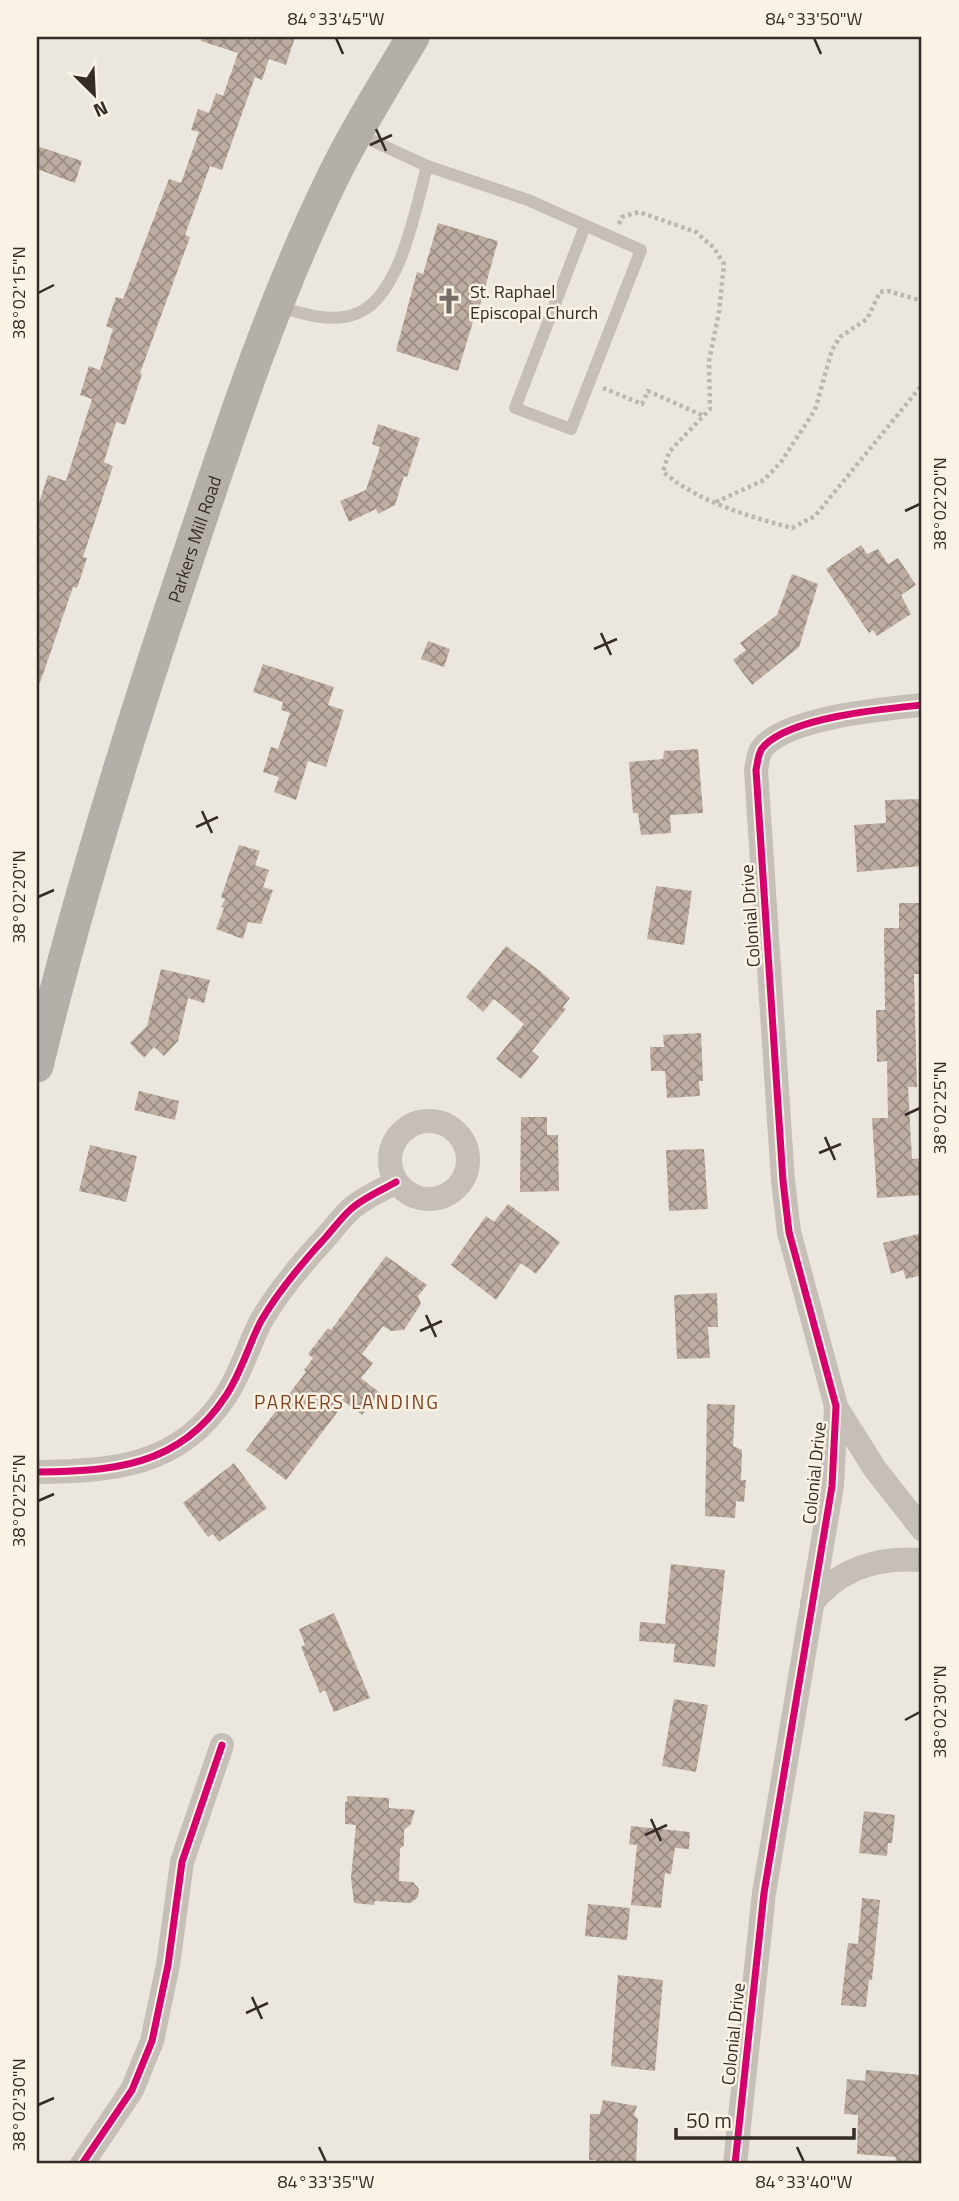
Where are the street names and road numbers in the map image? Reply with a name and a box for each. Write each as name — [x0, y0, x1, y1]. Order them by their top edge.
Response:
street label: Parkers Mill Road — [160, 472, 228, 606]
street label: Colonial Drive — [733, 864, 767, 968]
street label: Colonial Drive — [795, 1420, 833, 1526]
street label: Colonial Drive — [714, 1981, 752, 2087]

